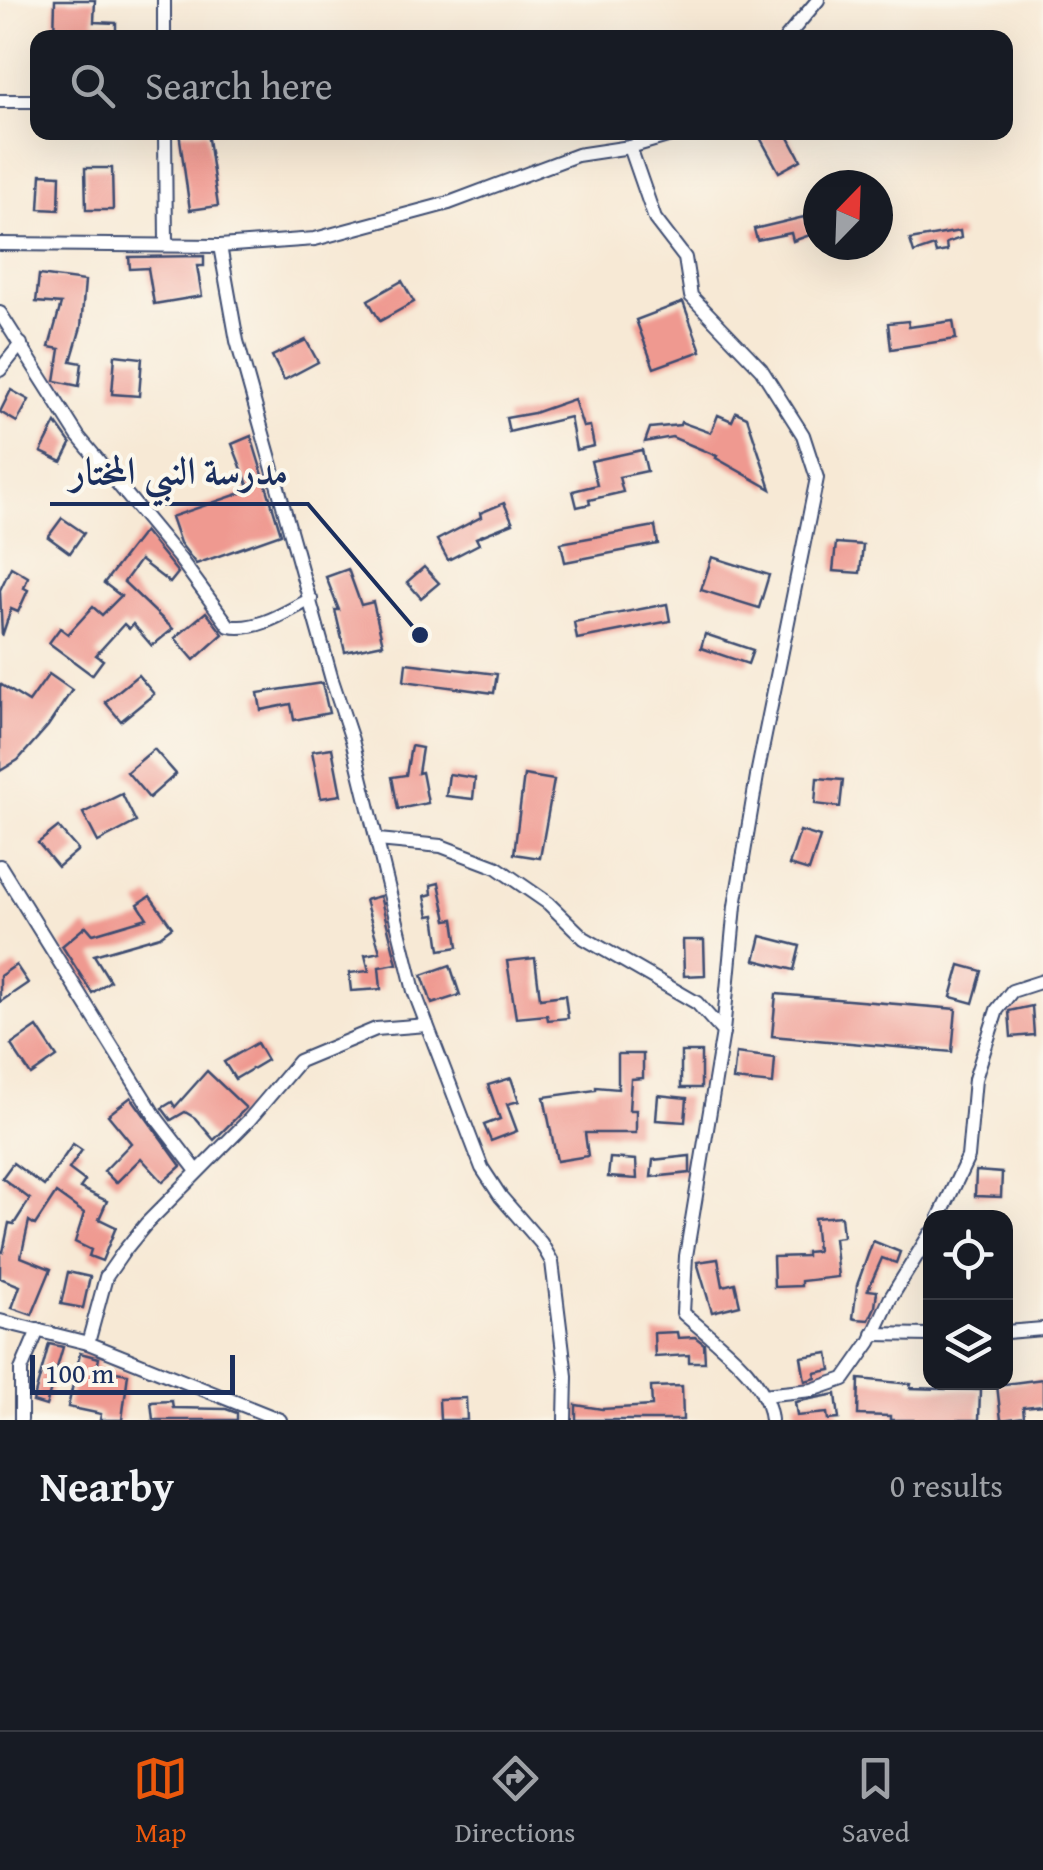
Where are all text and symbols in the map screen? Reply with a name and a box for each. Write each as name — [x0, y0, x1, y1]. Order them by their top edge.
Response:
search box — [30, 30, 1013, 140]
text: Search here — [145, 57, 333, 113]
icon: search — [65, 58, 120, 113]
north arrow — [803, 170, 893, 260]
callout: مدرسة النبي المختار — [50, 436, 308, 504]
text: مدرسة النبي المختار — [66, 442, 288, 507]
map controls — [923, 1210, 1013, 1390]
button: locate — [923, 1210, 1013, 1300]
button: layers — [923, 1300, 1013, 1390]
scale bar — [30, 1350, 235, 1394]
text: 100 m — [45, 1352, 114, 1393]
text: Nearby — [40, 1455, 174, 1516]
text: 0 results — [890, 1462, 1003, 1509]
tab: Map — [133, 1751, 188, 1852]
tab: Directions — [455, 1751, 575, 1852]
tab: Saved — [842, 1751, 910, 1852]

